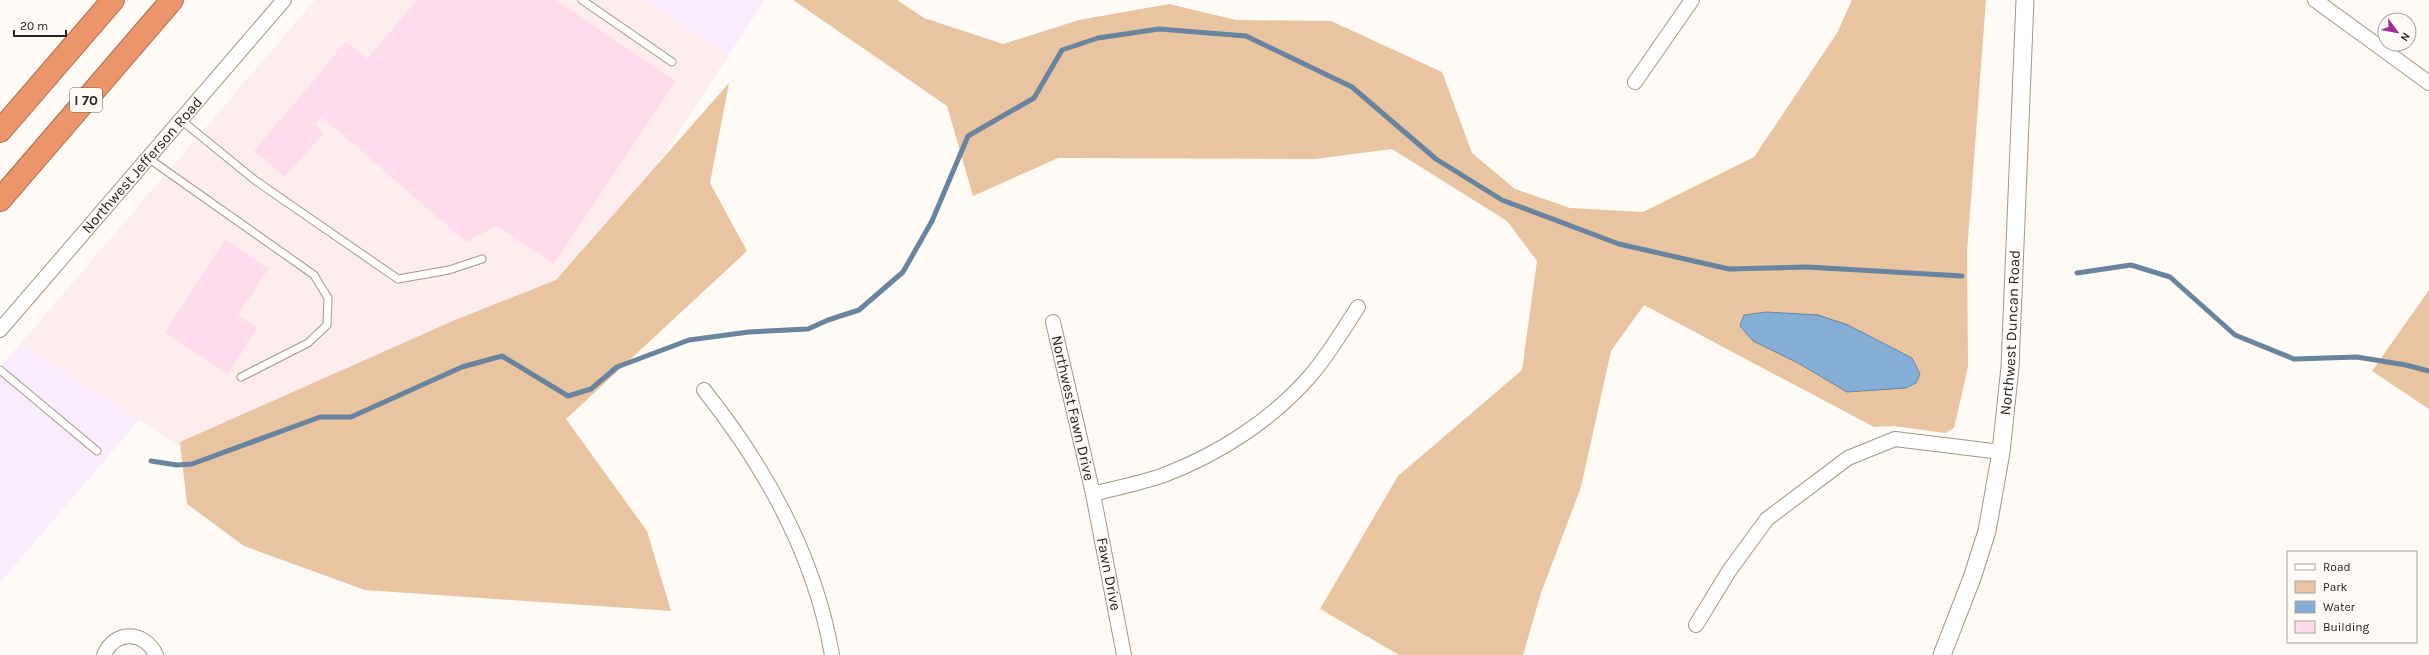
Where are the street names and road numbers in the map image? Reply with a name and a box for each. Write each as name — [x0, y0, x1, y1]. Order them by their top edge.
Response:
road number: I 70 — [70, 88, 102, 112]
street label: Northwest Jefferson Road — [78, 93, 206, 237]
street label: Northwest Duncan Road — [1996, 250, 2024, 416]
street label: Northwest Fawn Drive — [1048, 334, 1098, 482]
street label: Fawn Drive — [1093, 536, 1125, 612]

